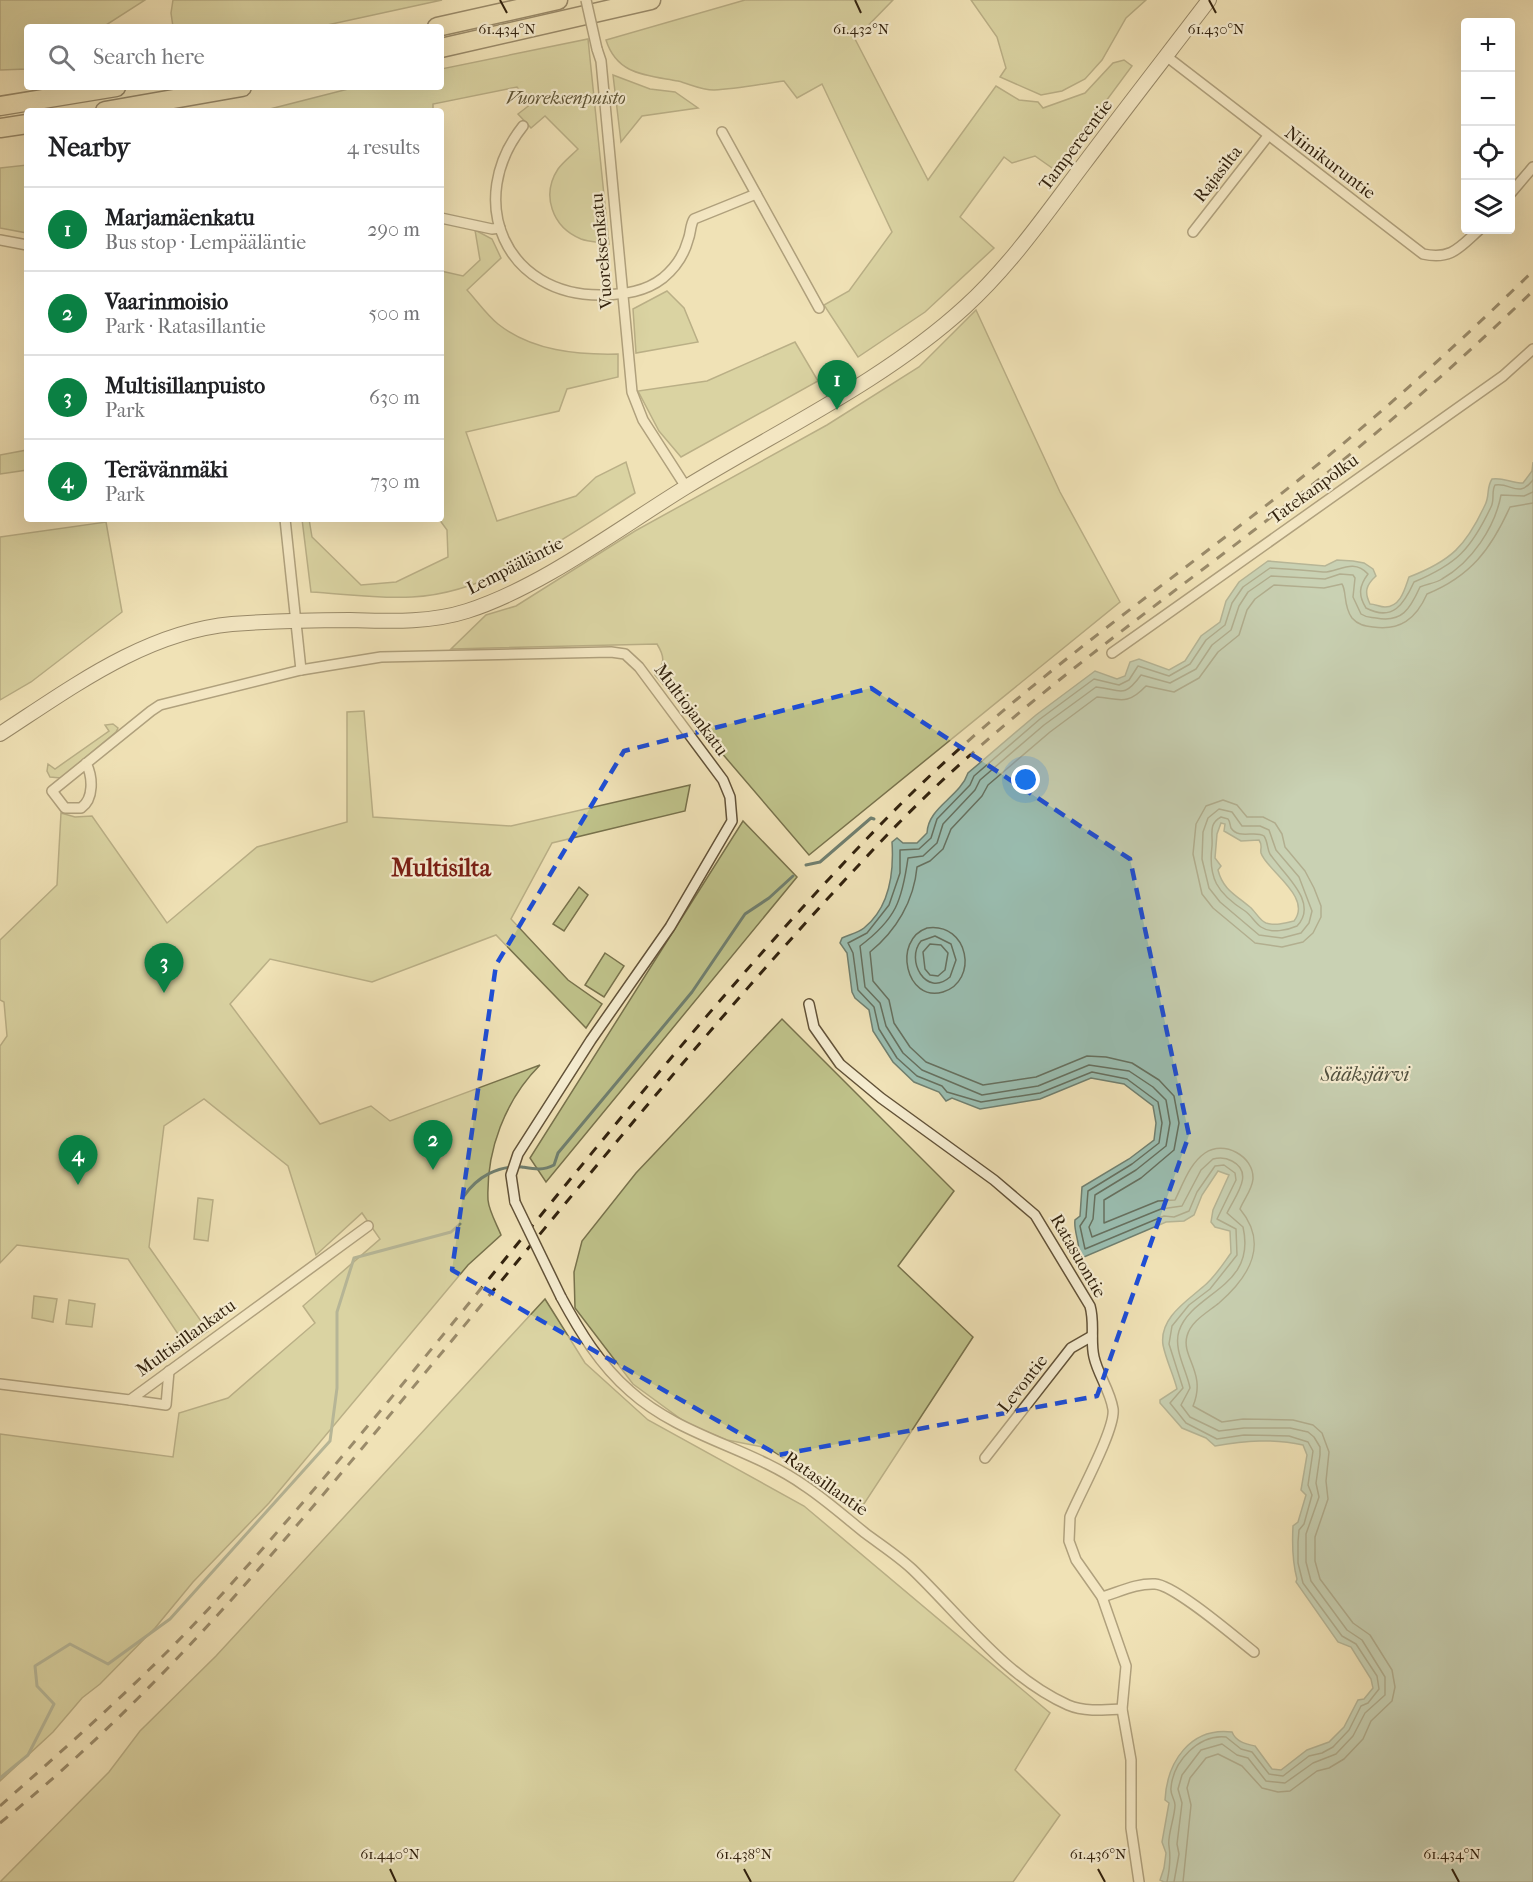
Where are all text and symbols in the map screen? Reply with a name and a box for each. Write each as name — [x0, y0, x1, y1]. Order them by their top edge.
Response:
map controls — [1461, 18, 1515, 234]
button: + — [1461, 18, 1515, 72]
text: 61.434°N — [478, 20, 536, 38]
text: 61.432°N — [833, 20, 890, 38]
text: 61.430°N — [1188, 20, 1245, 38]
search box — [24, 24, 444, 90]
icon: search — [45, 41, 78, 74]
text: Search here — [93, 44, 205, 70]
button: − — [1461, 72, 1515, 126]
park label: Vuoreksenpuisto — [506, 88, 626, 109]
street label: Tampereentie — [1035, 95, 1117, 195]
street label: Niinikuruntie — [1281, 122, 1380, 204]
button: locate — [1461, 126, 1515, 180]
text: Nearby — [48, 132, 130, 163]
text: 4 results — [347, 136, 420, 159]
street label: Rajasilta — [1189, 141, 1247, 207]
button: layers — [1461, 180, 1515, 234]
street label: Vuoreksenkatu — [586, 192, 618, 311]
text: Marjamäenkatu — [105, 205, 255, 231]
text: 1 — [64, 218, 71, 241]
text: 290 m — [367, 218, 420, 241]
text: Bus stop · Lempääläntie — [105, 231, 306, 254]
text: Vaarinmoisio — [105, 289, 228, 315]
text: 2 — [62, 302, 73, 325]
text: 500 m — [368, 302, 420, 325]
text: Park · Ratasillantie — [105, 315, 266, 338]
pin: 1 — [818, 360, 856, 410]
text: Multisillanpuisto — [105, 373, 265, 399]
text: 3 — [63, 386, 72, 409]
text: 630 m — [369, 386, 420, 409]
text: Park — [105, 399, 145, 422]
street label: Tatekanpolku — [1265, 450, 1363, 528]
text: Terävänmäki — [105, 457, 228, 483]
text: 4 — [62, 470, 73, 493]
text: 730 m — [370, 470, 420, 493]
text: Park — [105, 483, 145, 506]
street label: Lempääläntie — [463, 533, 567, 599]
street label: Multiojankatu — [650, 660, 732, 760]
your location — [1011, 765, 1040, 794]
district label: Multisilta — [391, 854, 492, 882]
pin: 3 — [144, 944, 184, 993]
water label: Sääksjärvi — [1320, 1063, 1410, 1086]
pin: 2 — [414, 1120, 452, 1170]
pin: 4 — [58, 1136, 98, 1185]
street label: Ratasuontie — [1046, 1210, 1110, 1302]
street label: Multisillankatu — [132, 1295, 240, 1381]
street label: Levontie — [994, 1351, 1052, 1417]
street label: Ratasillantie — [780, 1447, 872, 1521]
text: 61.440°N — [360, 1845, 420, 1863]
text: 61.438°N — [716, 1845, 773, 1863]
text: 61.436°N — [1070, 1845, 1127, 1863]
text: 61.434°N — [1423, 1845, 1481, 1863]

